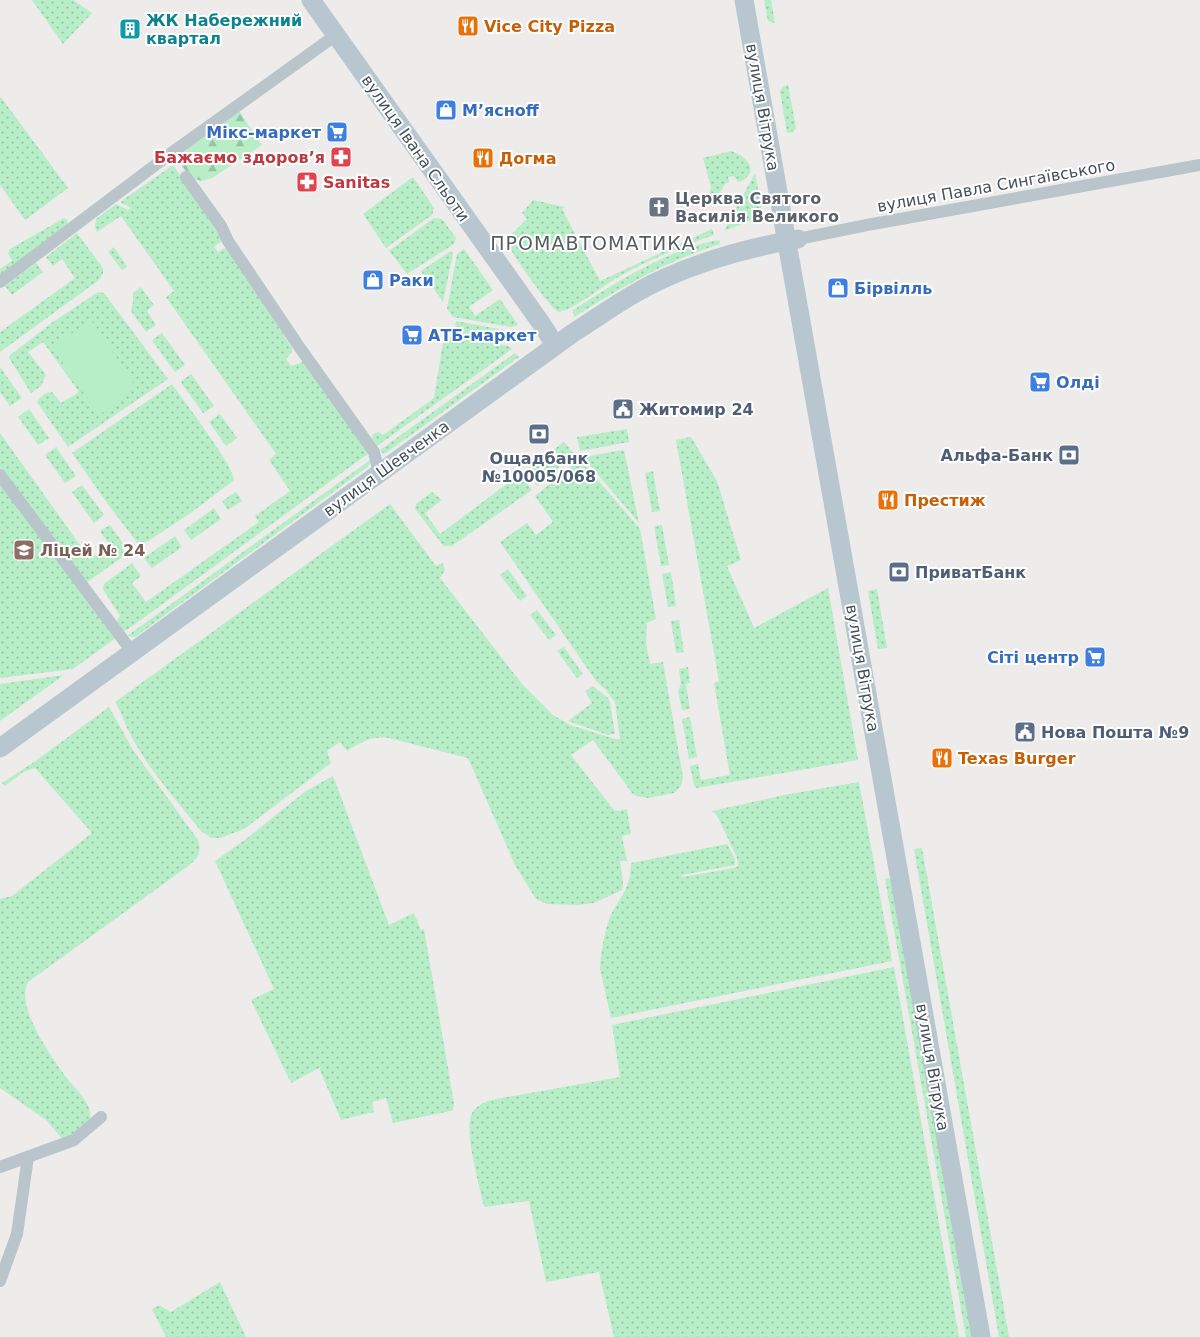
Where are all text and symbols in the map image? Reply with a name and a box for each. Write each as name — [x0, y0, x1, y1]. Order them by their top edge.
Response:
place label: ЖК Набережний квартал — [146, 11, 302, 48]
restaurant icon: Vice City Pizza — [456, 14, 480, 38]
building icon: ЖК Набережний квартал — [118, 17, 142, 41]
place label: Vice City Pizza — [484, 17, 615, 36]
street label: вулиця Вітрука — [742, 42, 783, 172]
street label: вулиця Івана Сльоти — [358, 71, 473, 225]
shop icon: М’ясноff — [434, 98, 458, 122]
place label: М’ясноff — [462, 101, 540, 120]
supermarket icon: Мікс-маркет — [325, 120, 349, 144]
place label: Мікс-маркет — [206, 123, 322, 142]
pharmacy icon: Бажаємо здоров’я — [329, 145, 353, 169]
restaurant icon: Догма — [471, 146, 495, 170]
place label: Бажаємо здоров’я — [154, 148, 325, 167]
place label: Догма — [499, 149, 556, 168]
street label: вулиця Павла Сингаївського — [876, 155, 1117, 216]
pharmacy icon: Sanitas — [295, 170, 319, 194]
place label: Sanitas — [323, 173, 390, 192]
place label: Церква Святого Василія Великого — [675, 189, 839, 226]
church icon: Церква Святого Василія Великого — [647, 195, 671, 219]
district label: ПРОМАВТОМАТИКА — [490, 232, 696, 254]
shop icon: Раки — [361, 268, 385, 292]
place label: Раки — [389, 271, 434, 290]
shop icon: Бірвілль — [826, 276, 850, 300]
place label: Бірвілль — [854, 279, 932, 298]
supermarket icon: АТБ-маркет — [400, 323, 424, 347]
place label: АТБ-маркет — [428, 326, 537, 345]
supermarket icon: Олді — [1028, 370, 1052, 394]
place label: Олді — [1056, 373, 1100, 392]
public building icon: Житомир 24 — [611, 397, 635, 421]
place label: Житомир 24 — [639, 400, 754, 419]
street label: вулиця Шевченка — [320, 416, 453, 520]
bank icon: Ощадбанк №10005/068 — [527, 422, 551, 446]
bank icon: Альфа-Банк — [1057, 443, 1081, 467]
place label: Альфа-Банк — [941, 446, 1053, 465]
place label: Ощадбанк №10005/068 — [482, 449, 596, 486]
restaurant icon: Престиж — [876, 488, 900, 512]
place label: Престиж — [904, 491, 986, 510]
school or university icon: Ліцей № 24 — [12, 538, 36, 562]
place label: Ліцей № 24 — [40, 541, 145, 560]
bank icon: ПриватБанк — [887, 560, 911, 584]
place label: ПриватБанк — [915, 563, 1026, 582]
street label: вулиця Вітрука — [842, 603, 883, 733]
supermarket icon: Сіті центр — [1083, 645, 1107, 669]
place label: Сіті центр — [987, 648, 1079, 667]
public building icon: Нова Пошта №9 — [1013, 720, 1037, 744]
place label: Нова Пошта №9 — [1041, 723, 1189, 742]
restaurant icon: Texas Burger — [930, 746, 954, 770]
place label: Texas Burger — [958, 749, 1076, 768]
street label: вулиця Вітрука — [912, 1002, 953, 1132]

